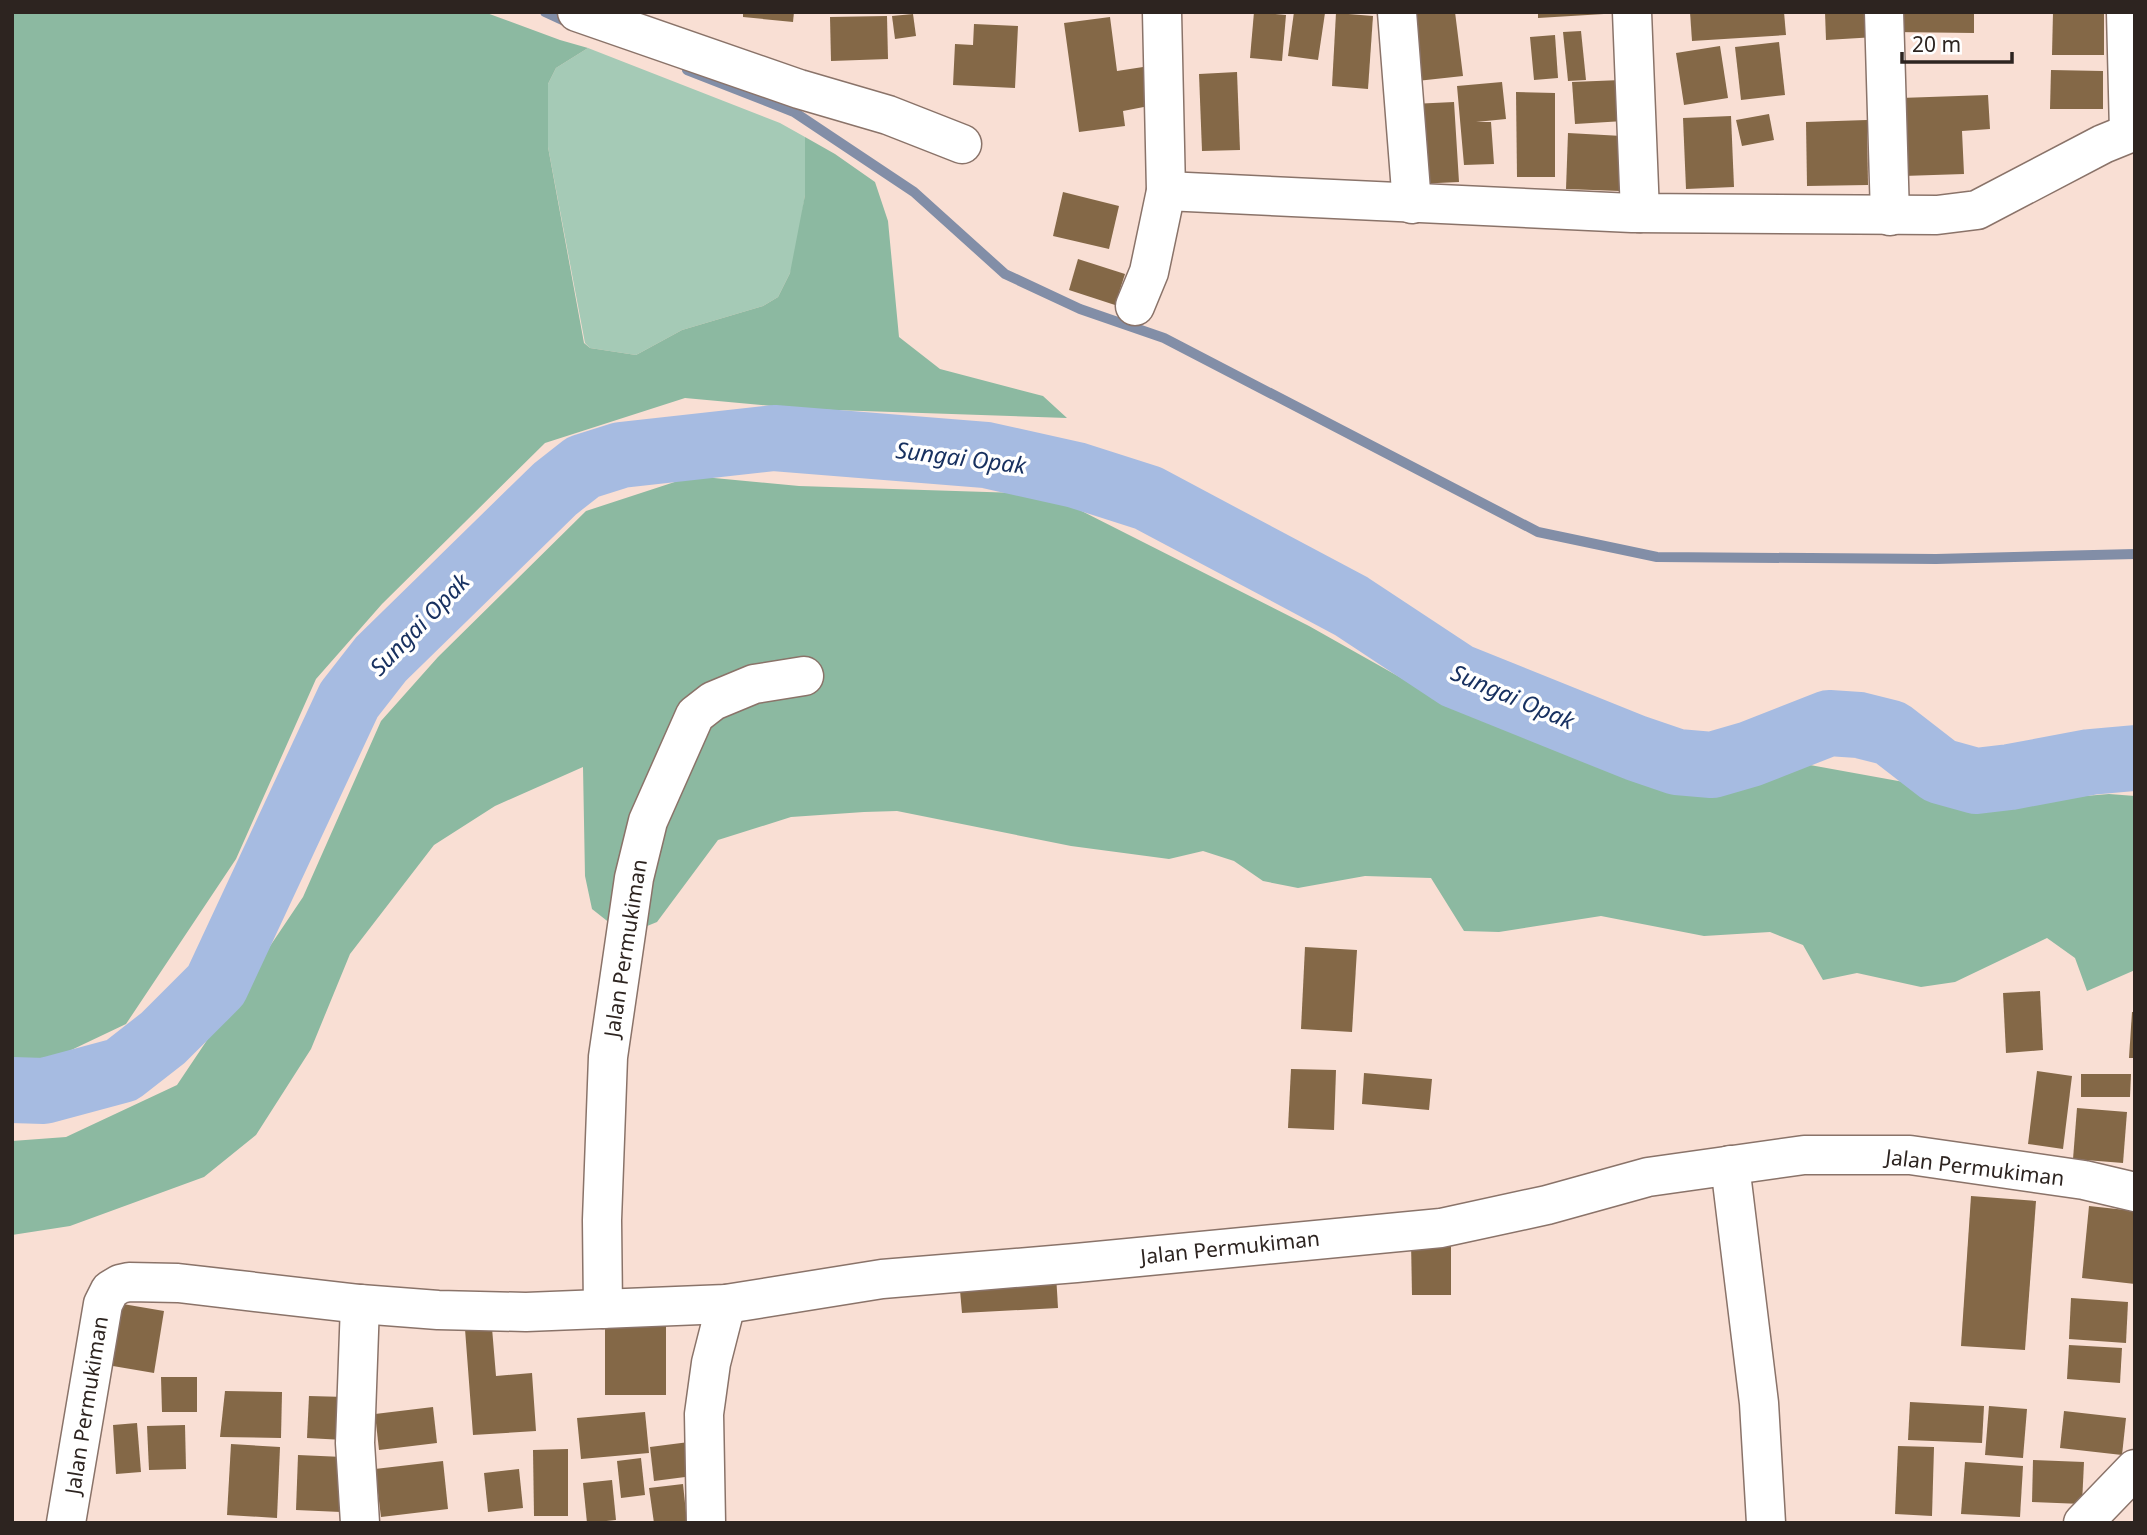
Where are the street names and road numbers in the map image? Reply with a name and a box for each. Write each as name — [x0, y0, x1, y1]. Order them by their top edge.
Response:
street label: Jalan Permukiman — [597, 857, 653, 1041]
street label: Jalan Permukiman — [1882, 1142, 2066, 1192]
street label: Jalan Permukiman — [1137, 1224, 1321, 1271]
street label: Jalan Permukiman — [58, 1314, 114, 1498]

